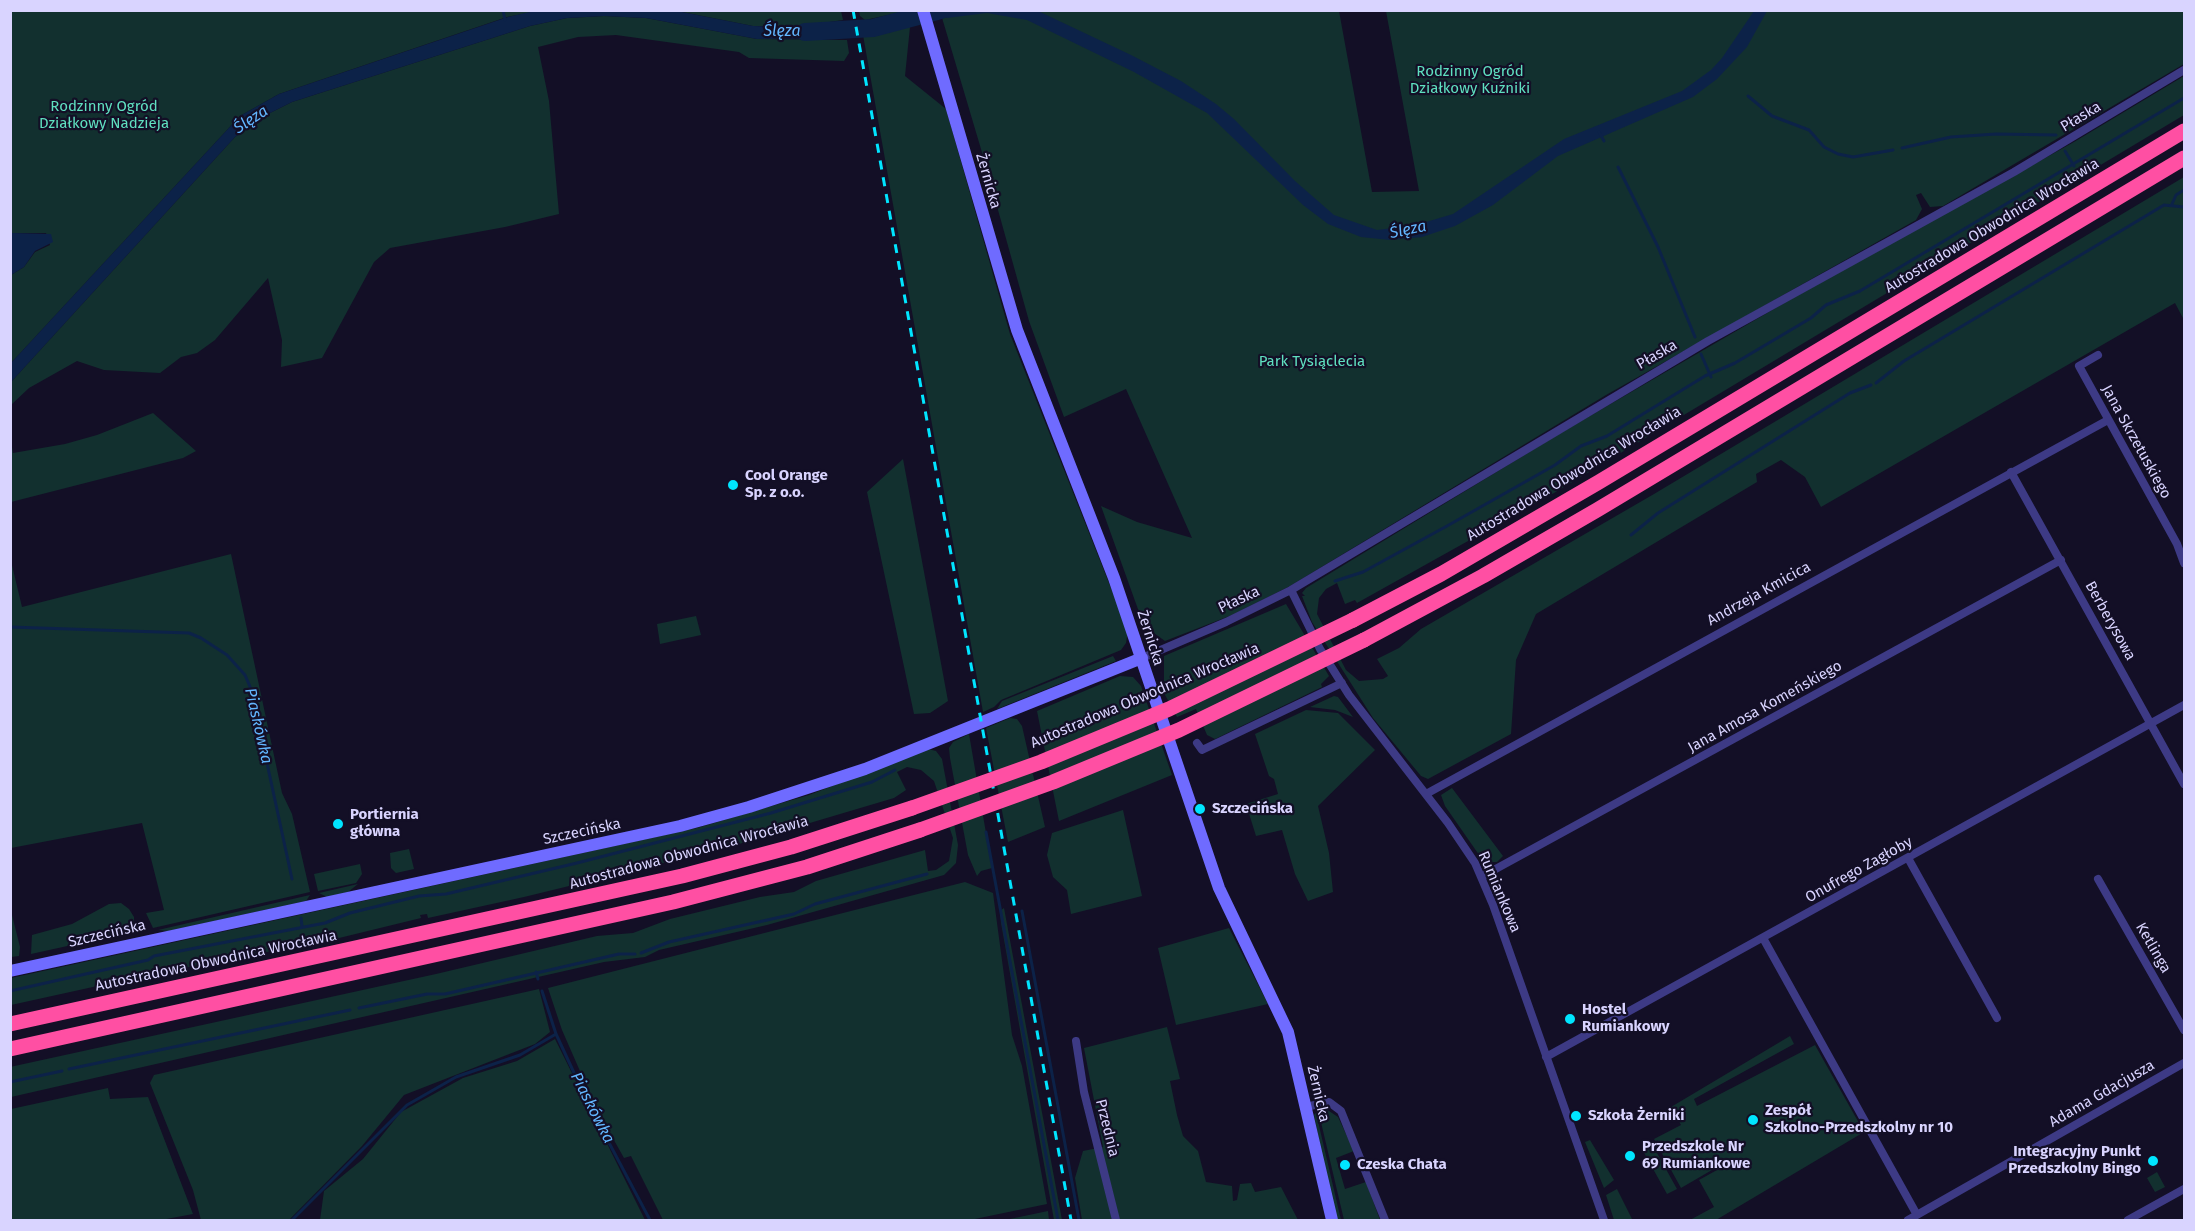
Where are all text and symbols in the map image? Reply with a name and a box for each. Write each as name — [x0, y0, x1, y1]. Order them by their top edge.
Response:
water label: Ślęza — [763, 22, 801, 42]
park label: Rodzinny Ogród Działkowy Kuźniki — [1410, 63, 1530, 98]
park label: Rodzinny Ogród Działkowy Nadzieja — [39, 98, 169, 133]
street label: Płaska — [2058, 98, 2104, 136]
water label: Ślęza — [230, 102, 272, 138]
street label: Żernicka — [971, 151, 1005, 211]
street label: Autostradowa Obwodnica Wrocławia — [1882, 155, 2102, 297]
water label: Ślęza — [1388, 217, 1428, 243]
street label: Płaska — [1634, 336, 1680, 374]
park label: Park Tysiąclecia — [1259, 353, 1365, 371]
street label: Jana Skrzetuskiego — [2097, 382, 2175, 502]
street label: Autostradowa Obwodnica Wrocławia — [1464, 403, 1684, 545]
place label: Cool Orange Sp. z o.o. — [745, 467, 828, 502]
marker: Cool Orange Sp. z o.o. — [726, 478, 740, 492]
street label: Andrzeja Kmicica — [1704, 558, 1814, 630]
street label: Berberysowa — [2081, 578, 2139, 664]
street label: Płaska — [1215, 583, 1263, 617]
street label: Żernicka — [1133, 608, 1167, 668]
street label: Autostradowa Obwodnica Wrocławia — [1028, 640, 1262, 752]
street label: Jana Amosa Komeńskiego — [1685, 657, 1845, 757]
water label: Piaskówka — [240, 686, 276, 766]
place label: Szczecińska — [1212, 800, 1293, 818]
marker: Szczecińska — [1193, 802, 1207, 816]
place label: Portiernia główna — [350, 806, 419, 841]
street label: Autostradowa Obwodnica Wrocławia — [568, 812, 810, 894]
street label: Szczecińska — [541, 815, 623, 849]
marker: Portiernia główna — [331, 817, 345, 831]
street label: Onufrego Zagłoby — [1802, 833, 1916, 907]
street label: Rumiankowa — [1474, 848, 1524, 936]
street label: Szczecińska — [66, 916, 148, 952]
street label: Ketlinga — [2131, 920, 2175, 976]
street label: Autostradowa Obwodnica Wrocławia — [93, 927, 339, 995]
place label: Hostel Rumiankowy — [1582, 1001, 1669, 1036]
marker: Hostel Rumiankowy — [1563, 1012, 1577, 1026]
street label: Adama Gdacjusza — [2046, 1056, 2158, 1132]
street label: Żernicka — [1303, 1064, 1333, 1124]
water label: Piaskówka — [566, 1069, 618, 1147]
street label: Przednia — [1091, 1097, 1123, 1159]
place label: Zespół Szkolno-Przedszkolny nr 10 — [1765, 1102, 1953, 1137]
place label: Szkoła Żerniki — [1588, 1107, 1685, 1125]
marker: Szkoła Żerniki — [1569, 1109, 1583, 1123]
marker: Zespół Szkolno-Przedszkolny nr 10 — [1746, 1113, 1760, 1127]
place label: Przedszkole Nr 69 Rumiankowe — [1642, 1138, 1750, 1173]
place label: Integracyjny Punkt Przedszkolny Bingo — [2008, 1143, 2141, 1178]
marker: Przedszkole Nr 69 Rumiankowe — [1623, 1149, 1637, 1163]
marker: Integracyjny Punkt Przedszkolny Bingo — [2146, 1154, 2160, 1168]
place label: Czeska Chata — [1357, 1156, 1447, 1174]
marker: Czeska Chata — [1338, 1158, 1352, 1172]

